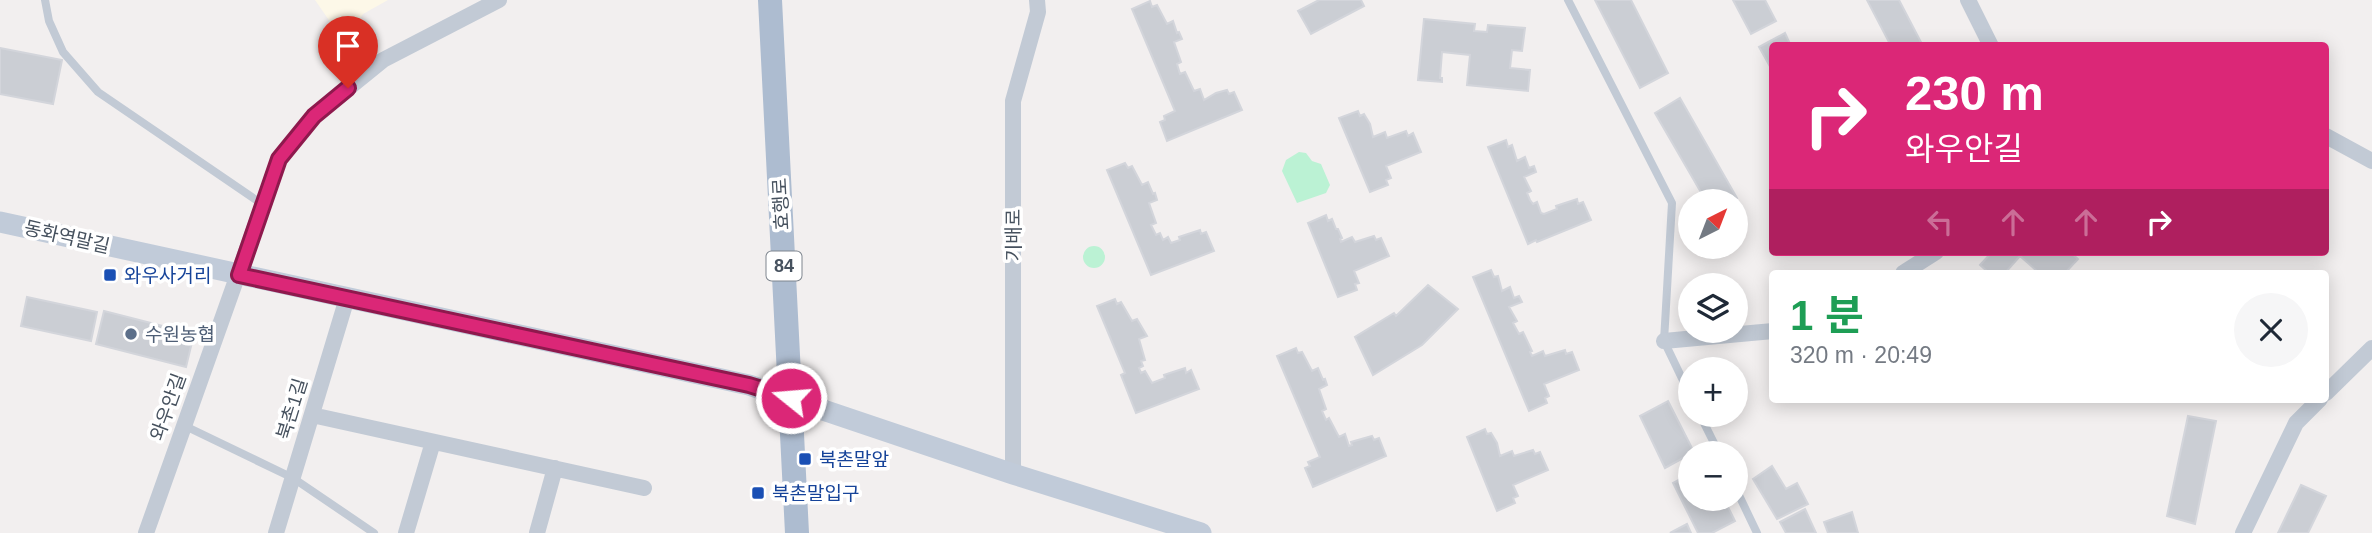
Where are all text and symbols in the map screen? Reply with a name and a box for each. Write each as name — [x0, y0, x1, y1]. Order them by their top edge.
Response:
pin — [318, 16, 378, 88]
icon: arrive — [329, 27, 367, 65]
text: 230 m — [1905, 66, 2044, 120]
icon: right — [1790, 70, 1881, 161]
text: 와우안길 — [1905, 131, 2023, 167]
street label: 효행로 — [769, 177, 793, 231]
north arrow — [1678, 189, 1748, 259]
map controls — [1678, 189, 1748, 511]
icon: left — [1921, 203, 1959, 241]
icon: ahead — [1994, 203, 2032, 241]
icon: ahead — [2067, 203, 2105, 241]
icon: right — [2140, 203, 2178, 241]
street label: 기배로 — [1003, 209, 1024, 261]
street label: 동화역말길 — [22, 217, 112, 257]
road number: 84 — [766, 252, 802, 280]
place label: 와우사거리 — [124, 265, 211, 286]
marker: 와우사거리 — [102, 267, 118, 283]
button: layers — [1678, 273, 1748, 343]
text: 1 분 — [1790, 292, 1864, 339]
button: close — [2234, 293, 2308, 367]
place label: 수원농협 — [145, 324, 215, 345]
marker: 수원농협 — [123, 326, 139, 342]
text: 320 m · 20:49 — [1790, 342, 1932, 368]
button: + — [1678, 357, 1748, 427]
position arrow — [754, 361, 828, 435]
street label: 와우안길 — [146, 371, 190, 443]
street label: 북촌1길 — [273, 376, 311, 442]
button: − — [1678, 441, 1748, 511]
place label: 북촌말앞 — [819, 449, 889, 470]
marker: 북촌말앞 — [797, 451, 813, 467]
place label: 북촌말입구 — [772, 483, 859, 504]
marker: 북촌말입구 — [750, 485, 766, 501]

